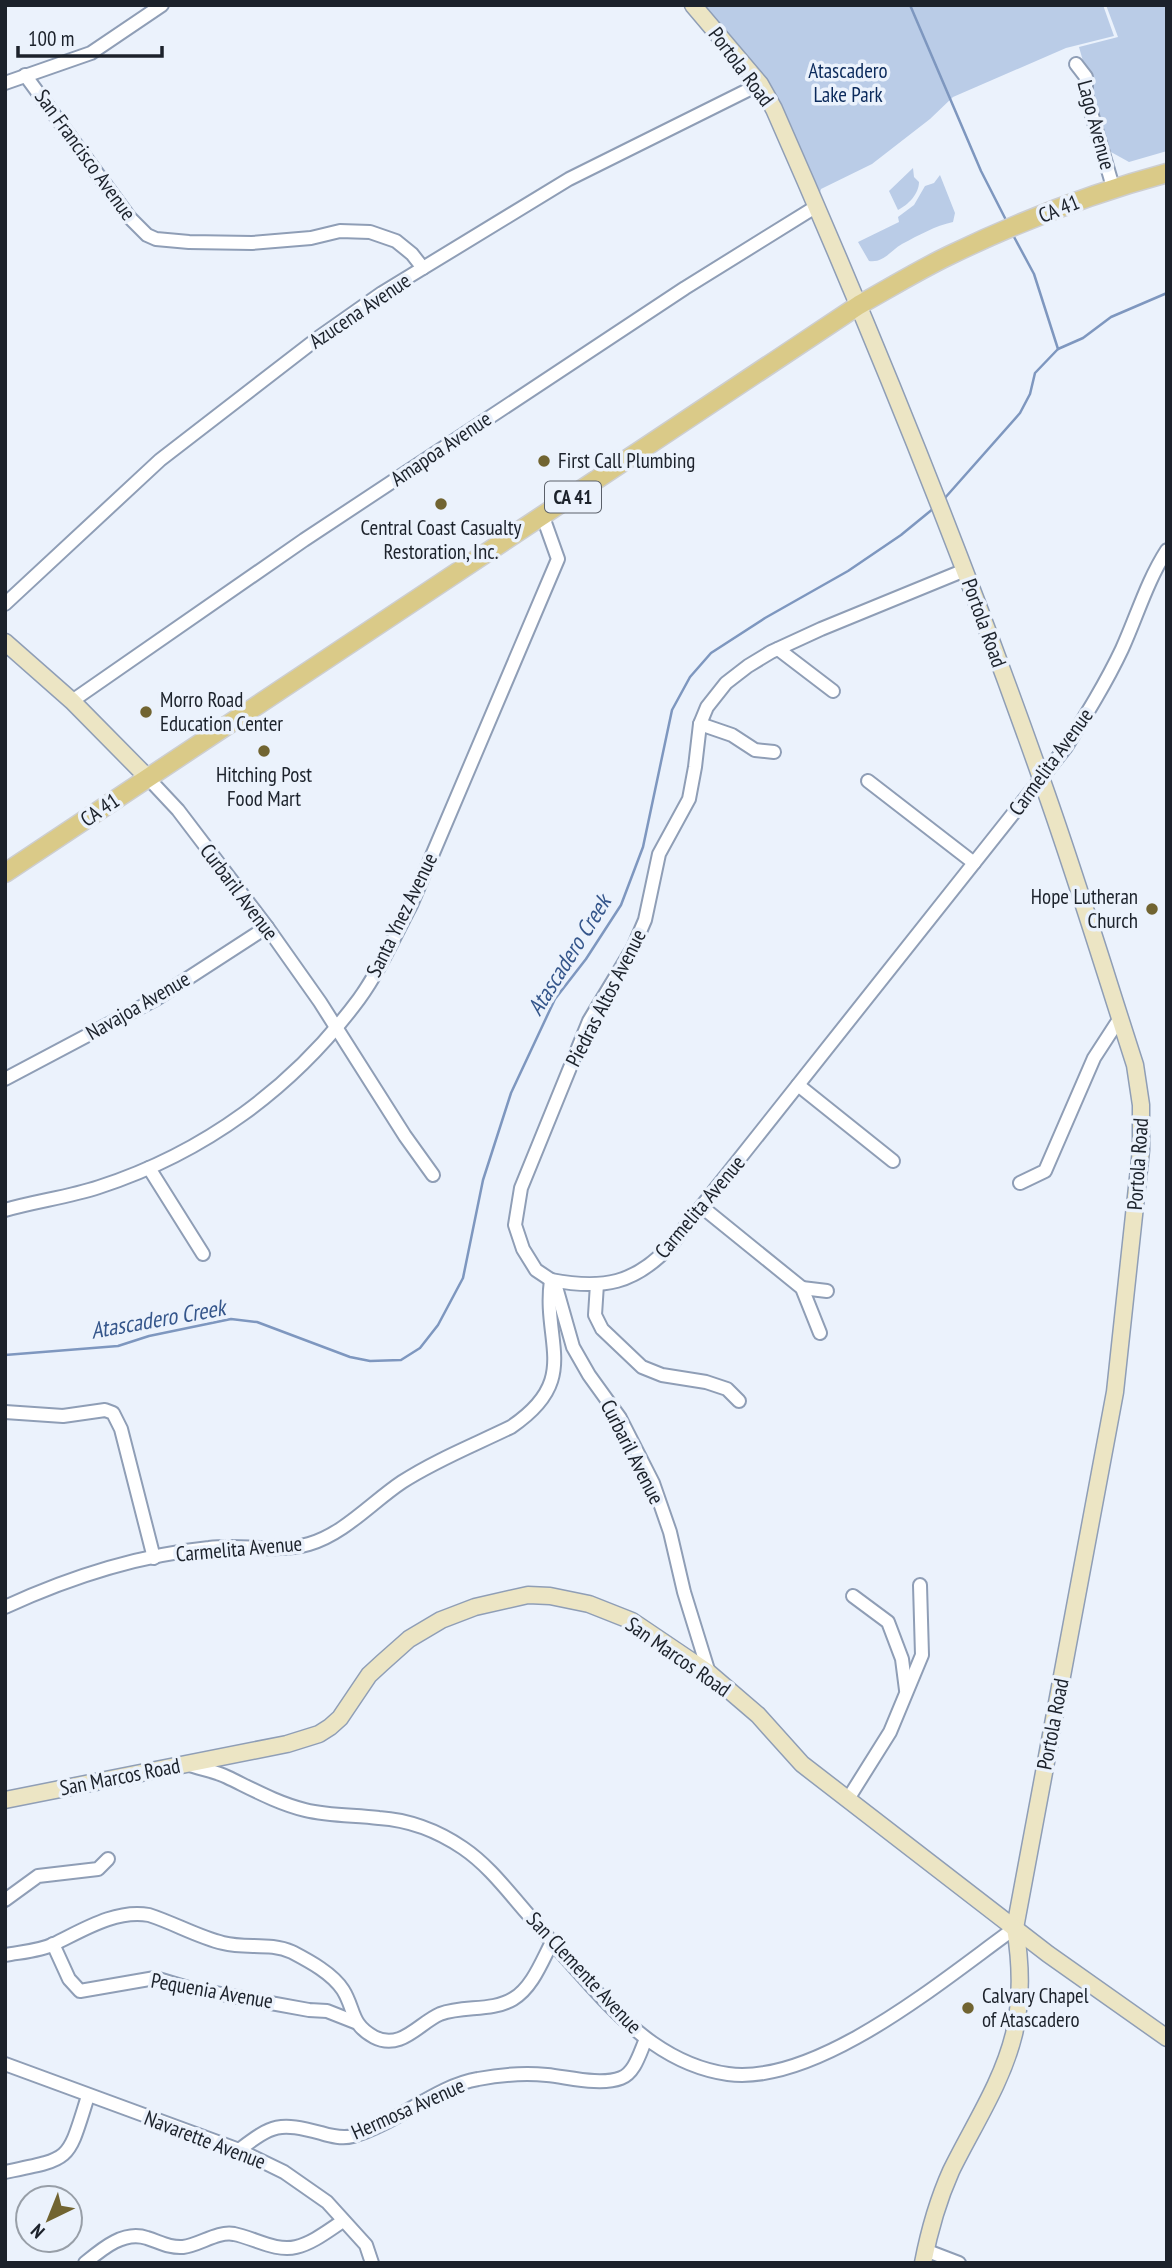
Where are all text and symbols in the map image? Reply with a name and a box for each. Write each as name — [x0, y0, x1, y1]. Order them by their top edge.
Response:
scale bar — [18, 14, 161, 58]
street label: Portola Road — [703, 22, 780, 112]
text: 100 m — [28, 25, 74, 52]
park label: Atascadero Lake Park — [808, 57, 888, 108]
street label: Lago Avenue — [1072, 77, 1121, 173]
street label: San Francisco Avenue — [29, 84, 142, 226]
street label: CA 41 — [1034, 188, 1083, 229]
street label: Azucena Avenue — [304, 267, 416, 354]
street label: Amapoa Avenue — [385, 405, 496, 492]
place label: First Call Plumbing — [558, 447, 695, 474]
marker: First Call Plumbing — [536, 453, 552, 469]
road number: CA 41 — [545, 482, 601, 512]
marker: Central Coast Casualty Restoration, Inc. — [433, 496, 449, 512]
place label: Central Coast Casualty Restoration, Inc. — [361, 514, 522, 565]
street label: Portola Road — [956, 575, 1013, 671]
place label: Morro Road Education Center — [160, 686, 283, 737]
street label: Carmelita Avenue — [1003, 703, 1099, 821]
marker: Morro Road Education Center — [138, 704, 154, 720]
marker: Hitching Post Food Mart — [256, 743, 272, 759]
place label: Hitching Post Food Mart — [216, 761, 312, 812]
street label: CA 41 — [75, 787, 125, 832]
street label: Curbaril Avenue — [194, 838, 284, 945]
street label: Santa Ynez Avenue — [360, 848, 443, 981]
place label: Hope Lutheran Church — [1031, 883, 1138, 934]
water label: Atascadero Creek — [520, 887, 619, 1020]
marker: Hope Lutheran Church — [1144, 901, 1160, 917]
street label: Piedras Altos Avenue — [559, 925, 652, 1071]
street label: Navajoa Avenue — [81, 965, 194, 1046]
street label: Portola Road — [1121, 1117, 1154, 1211]
street label: Carmelita Avenue — [649, 1150, 751, 1264]
water label: Atascadero Creek — [88, 1292, 230, 1345]
street label: Curbaril Avenue — [595, 1395, 670, 1509]
street label: Carmelita Avenue — [175, 1530, 303, 1567]
street label: San Marcos Road — [621, 1610, 736, 1703]
street label: Portola Road — [1030, 1676, 1075, 1772]
street label: San Marcos Road — [57, 1752, 182, 1801]
street label: San Clemente Avenue — [521, 1906, 648, 2039]
street label: Pequenia Avenue — [149, 1966, 275, 2015]
place label: Calvary Chapel of Atascadero — [982, 1982, 1089, 2033]
marker: Calvary Chapel of Atascadero — [960, 2000, 976, 2016]
street label: Hermosa Avenue — [347, 2072, 469, 2145]
street label: Navarette Avenue — [141, 2104, 270, 2175]
north arrow — [14, 2184, 84, 2254]
text: N — [25, 2219, 49, 2244]

